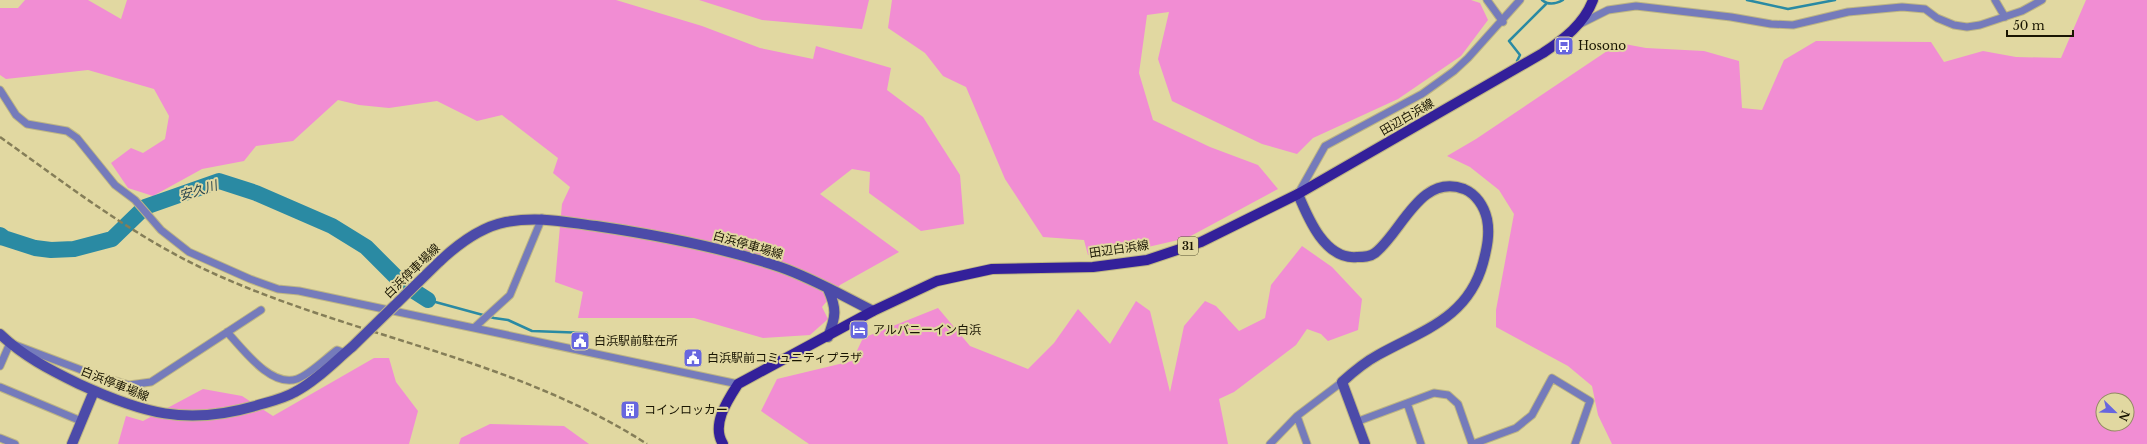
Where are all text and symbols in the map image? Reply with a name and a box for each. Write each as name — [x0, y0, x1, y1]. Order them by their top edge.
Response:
scale bar — [2007, 12, 2073, 38]
text: 50 m — [2013, 18, 2045, 33]
bus stop icon: Hosono — [1553, 35, 1575, 57]
place label: Hosono — [1578, 38, 1626, 53]
street label: 田辺白浜線 — [1377, 95, 1436, 138]
water label: 安久川 — [177, 176, 221, 204]
street label: 白浜停車場線 — [711, 227, 785, 262]
street label: 田辺白浜線 — [1088, 237, 1150, 260]
road number: 31 — [1178, 237, 1198, 255]
street label: 白浜停車場線 — [381, 240, 443, 301]
hotel icon: アルバニーイン白浜 — [848, 319, 870, 341]
place label: アルバニーイン白浜 — [873, 322, 981, 337]
public building icon: 白浜駅前駐在所 — [569, 330, 591, 352]
place label: 白浜駅前駐在所 — [594, 333, 678, 348]
public building icon: 白浜駅前コミュニティプラザ — [682, 347, 704, 369]
place label: 白浜駅前コミュニティプラザ — [707, 350, 862, 365]
street label: 白浜停車場線 — [79, 363, 151, 404]
north arrow — [2095, 392, 2135, 432]
building icon: コインロッカー — [619, 399, 641, 421]
place label: コインロッカー — [644, 402, 728, 417]
text: N — [2115, 408, 2133, 424]

